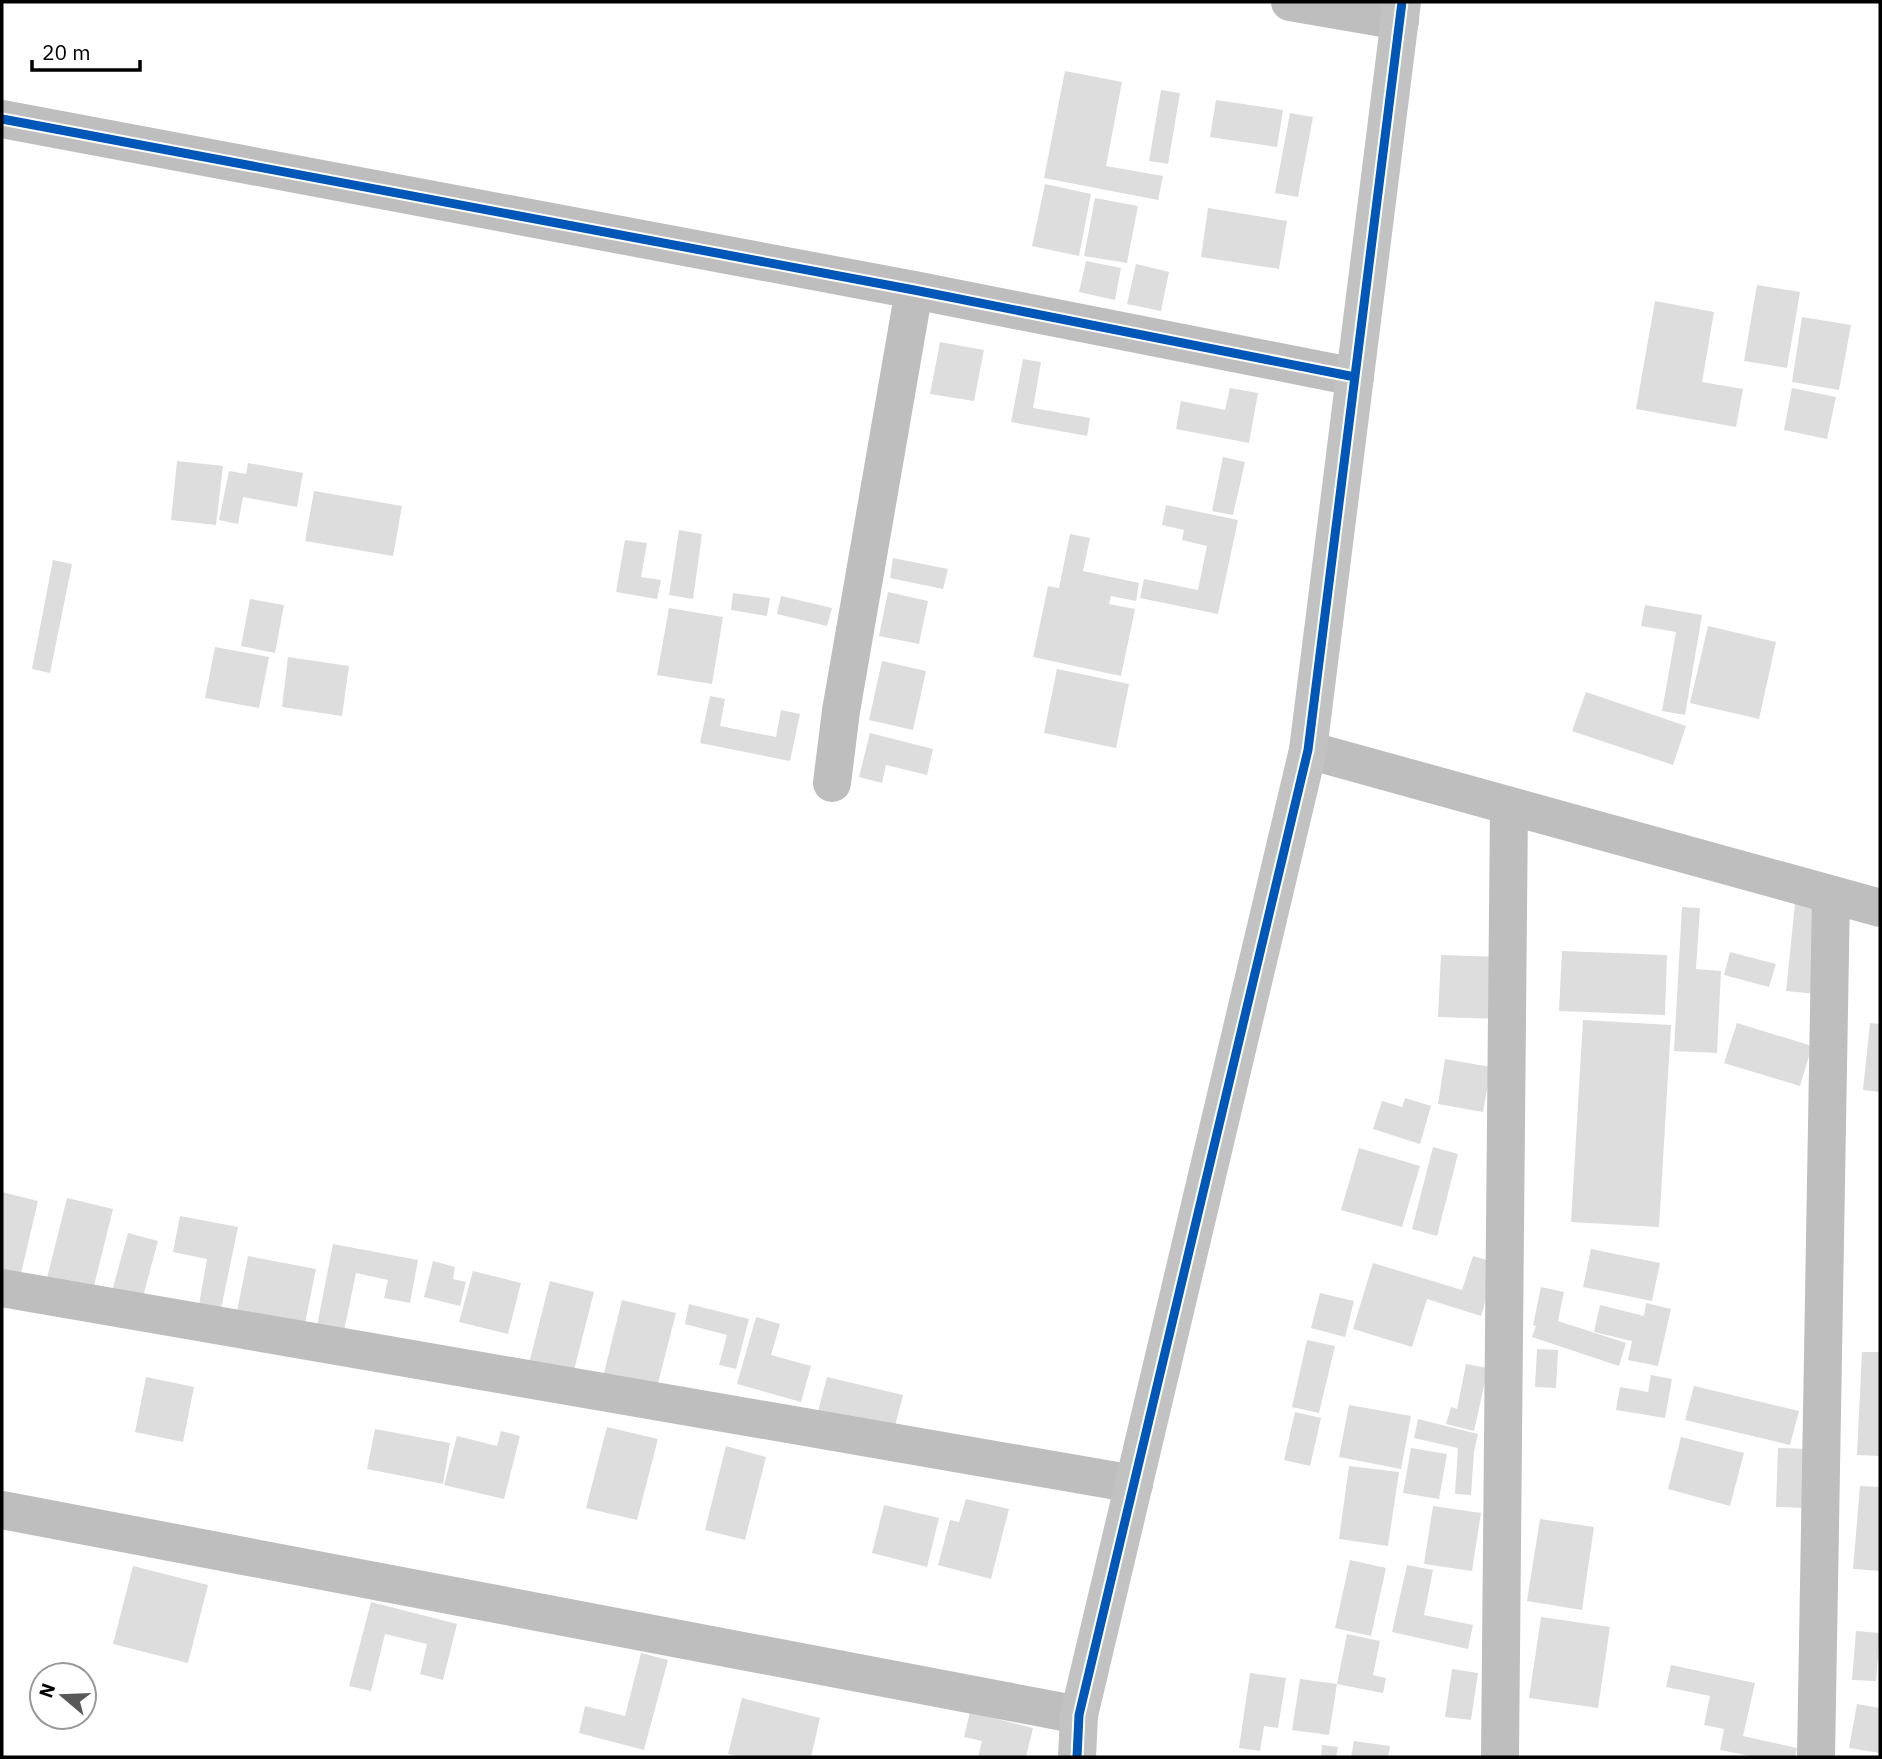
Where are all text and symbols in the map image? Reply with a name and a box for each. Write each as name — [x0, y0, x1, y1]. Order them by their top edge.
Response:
scale bar — [32, 28, 140, 72]
text: 20 m — [42, 38, 91, 66]
north arrow — [28, 1661, 98, 1731]
text: N — [33, 1680, 61, 1701]

